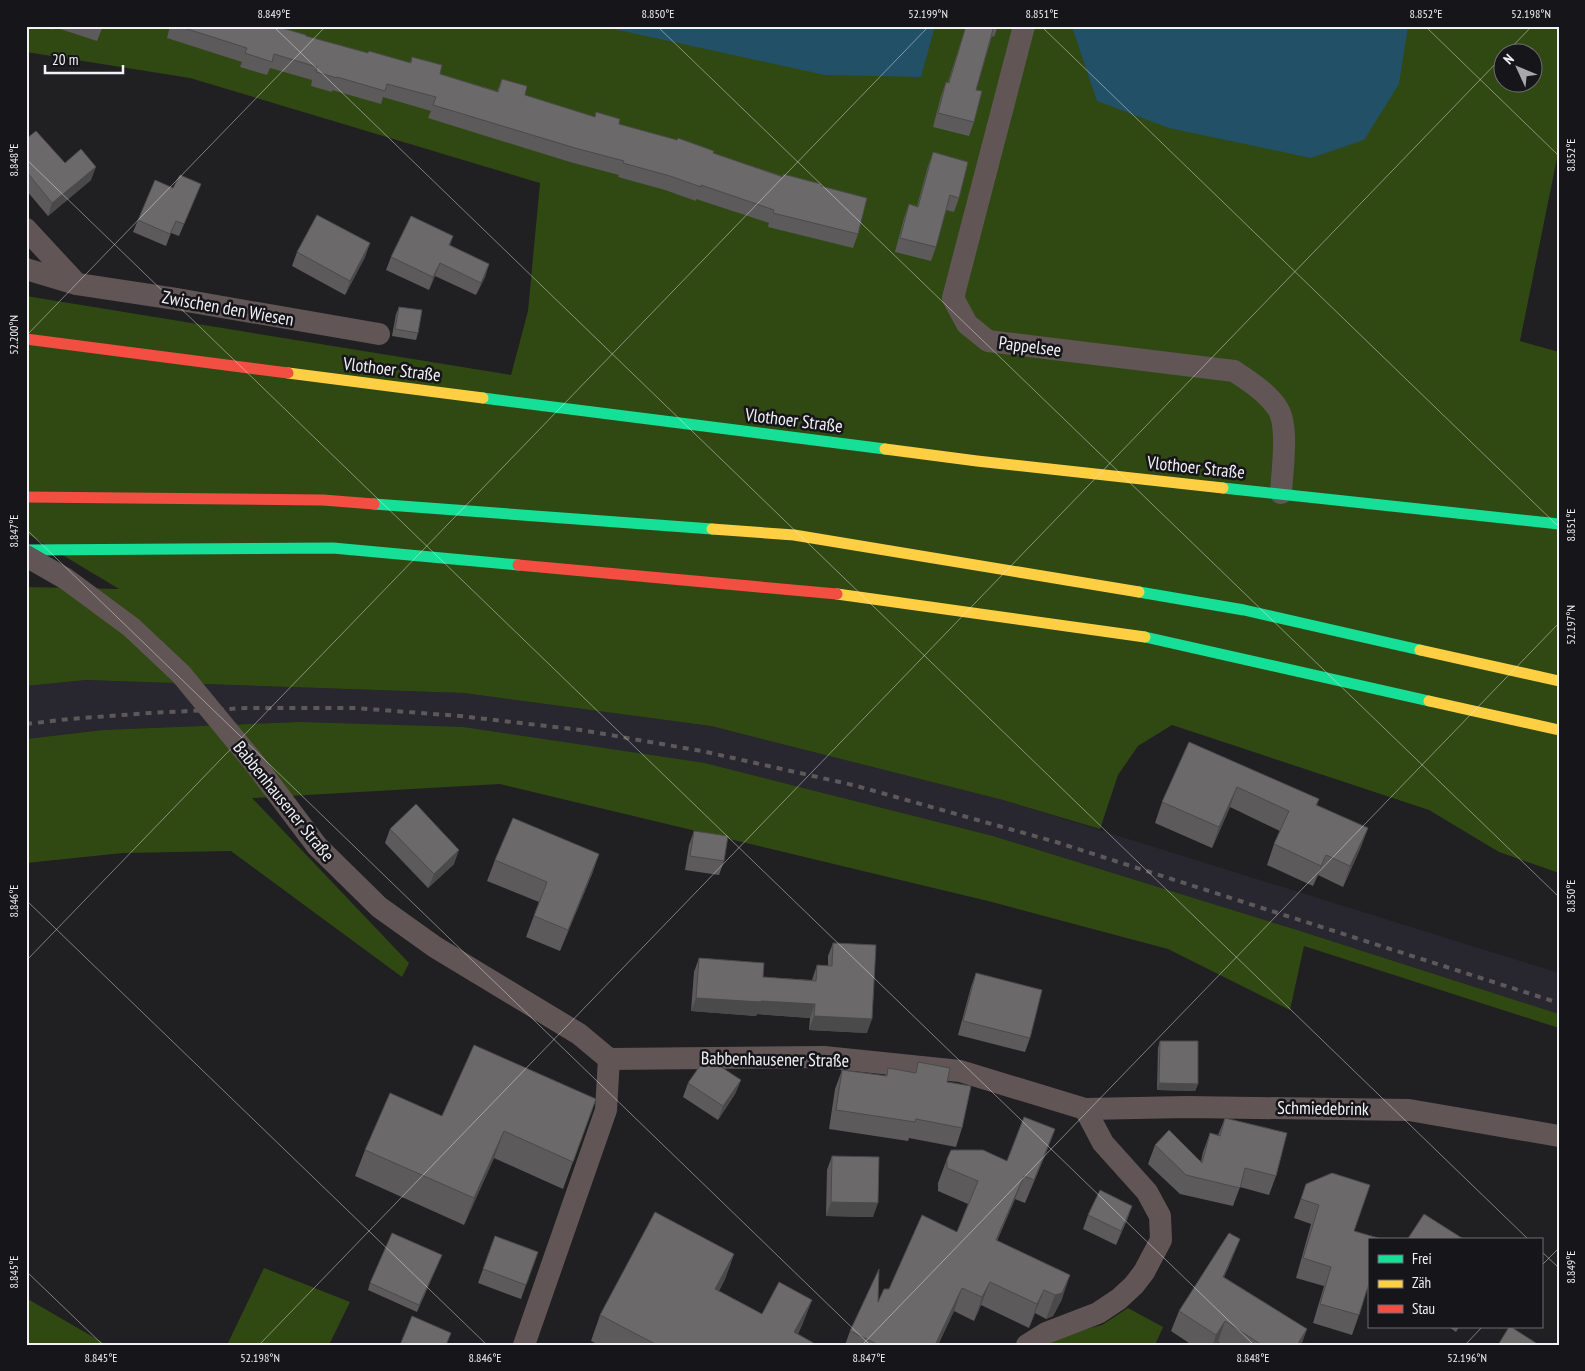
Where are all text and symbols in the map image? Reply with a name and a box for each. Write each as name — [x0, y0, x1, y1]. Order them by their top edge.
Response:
text: 8.849°E — [258, 6, 291, 21]
text: 8.850°E — [642, 6, 675, 21]
text: 52.199°N — [908, 6, 948, 21]
text: 8.851°E — [1026, 6, 1059, 21]
text: 8.852°E — [1410, 6, 1443, 21]
text: 52.198°N — [1511, 6, 1551, 21]
scale bar — [45, 42, 122, 74]
north arrow — [1492, 42, 1542, 92]
text: 20 m — [52, 50, 78, 69]
text: N — [1500, 50, 1518, 68]
text: 8.852°E — [1563, 139, 1578, 172]
text: 8.848°E — [6, 144, 21, 177]
street label: Zwischen den Wiesen — [160, 285, 296, 331]
text: 52.200°N — [6, 315, 21, 355]
street label: Pappelsee — [997, 331, 1063, 361]
street label: Vlothoer Straße — [341, 351, 442, 386]
street label: Vlothoer Straße — [743, 402, 844, 437]
street label: Vlothoer Straße — [1145, 450, 1246, 484]
text: 8.851°E — [1563, 509, 1578, 542]
text: 8.847°E — [6, 515, 21, 548]
text: 52.197°N — [1563, 605, 1578, 645]
street label: Babbenhausener Straße — [228, 736, 340, 866]
text: 8.850°E — [1563, 880, 1578, 913]
text: 8.846°E — [6, 885, 21, 918]
street label: Babbenhausener Straße — [701, 1046, 849, 1072]
street label: Schmiedebrink — [1277, 1096, 1369, 1120]
legend — [1368, 1238, 1542, 1328]
text: Frei — [1412, 1249, 1432, 1268]
text: 8.849°E — [1563, 1251, 1578, 1284]
text: 8.845°E — [6, 1256, 21, 1289]
text: Zäh — [1412, 1273, 1431, 1292]
text: Stau — [1412, 1299, 1435, 1318]
text: 8.845°E — [85, 1350, 118, 1365]
text: 52.198°N — [240, 1350, 280, 1365]
text: 8.846°E — [469, 1350, 502, 1365]
text: 8.847°E — [853, 1350, 886, 1365]
text: 8.848°E — [1237, 1350, 1270, 1365]
text: 52.196°N — [1447, 1350, 1487, 1365]

